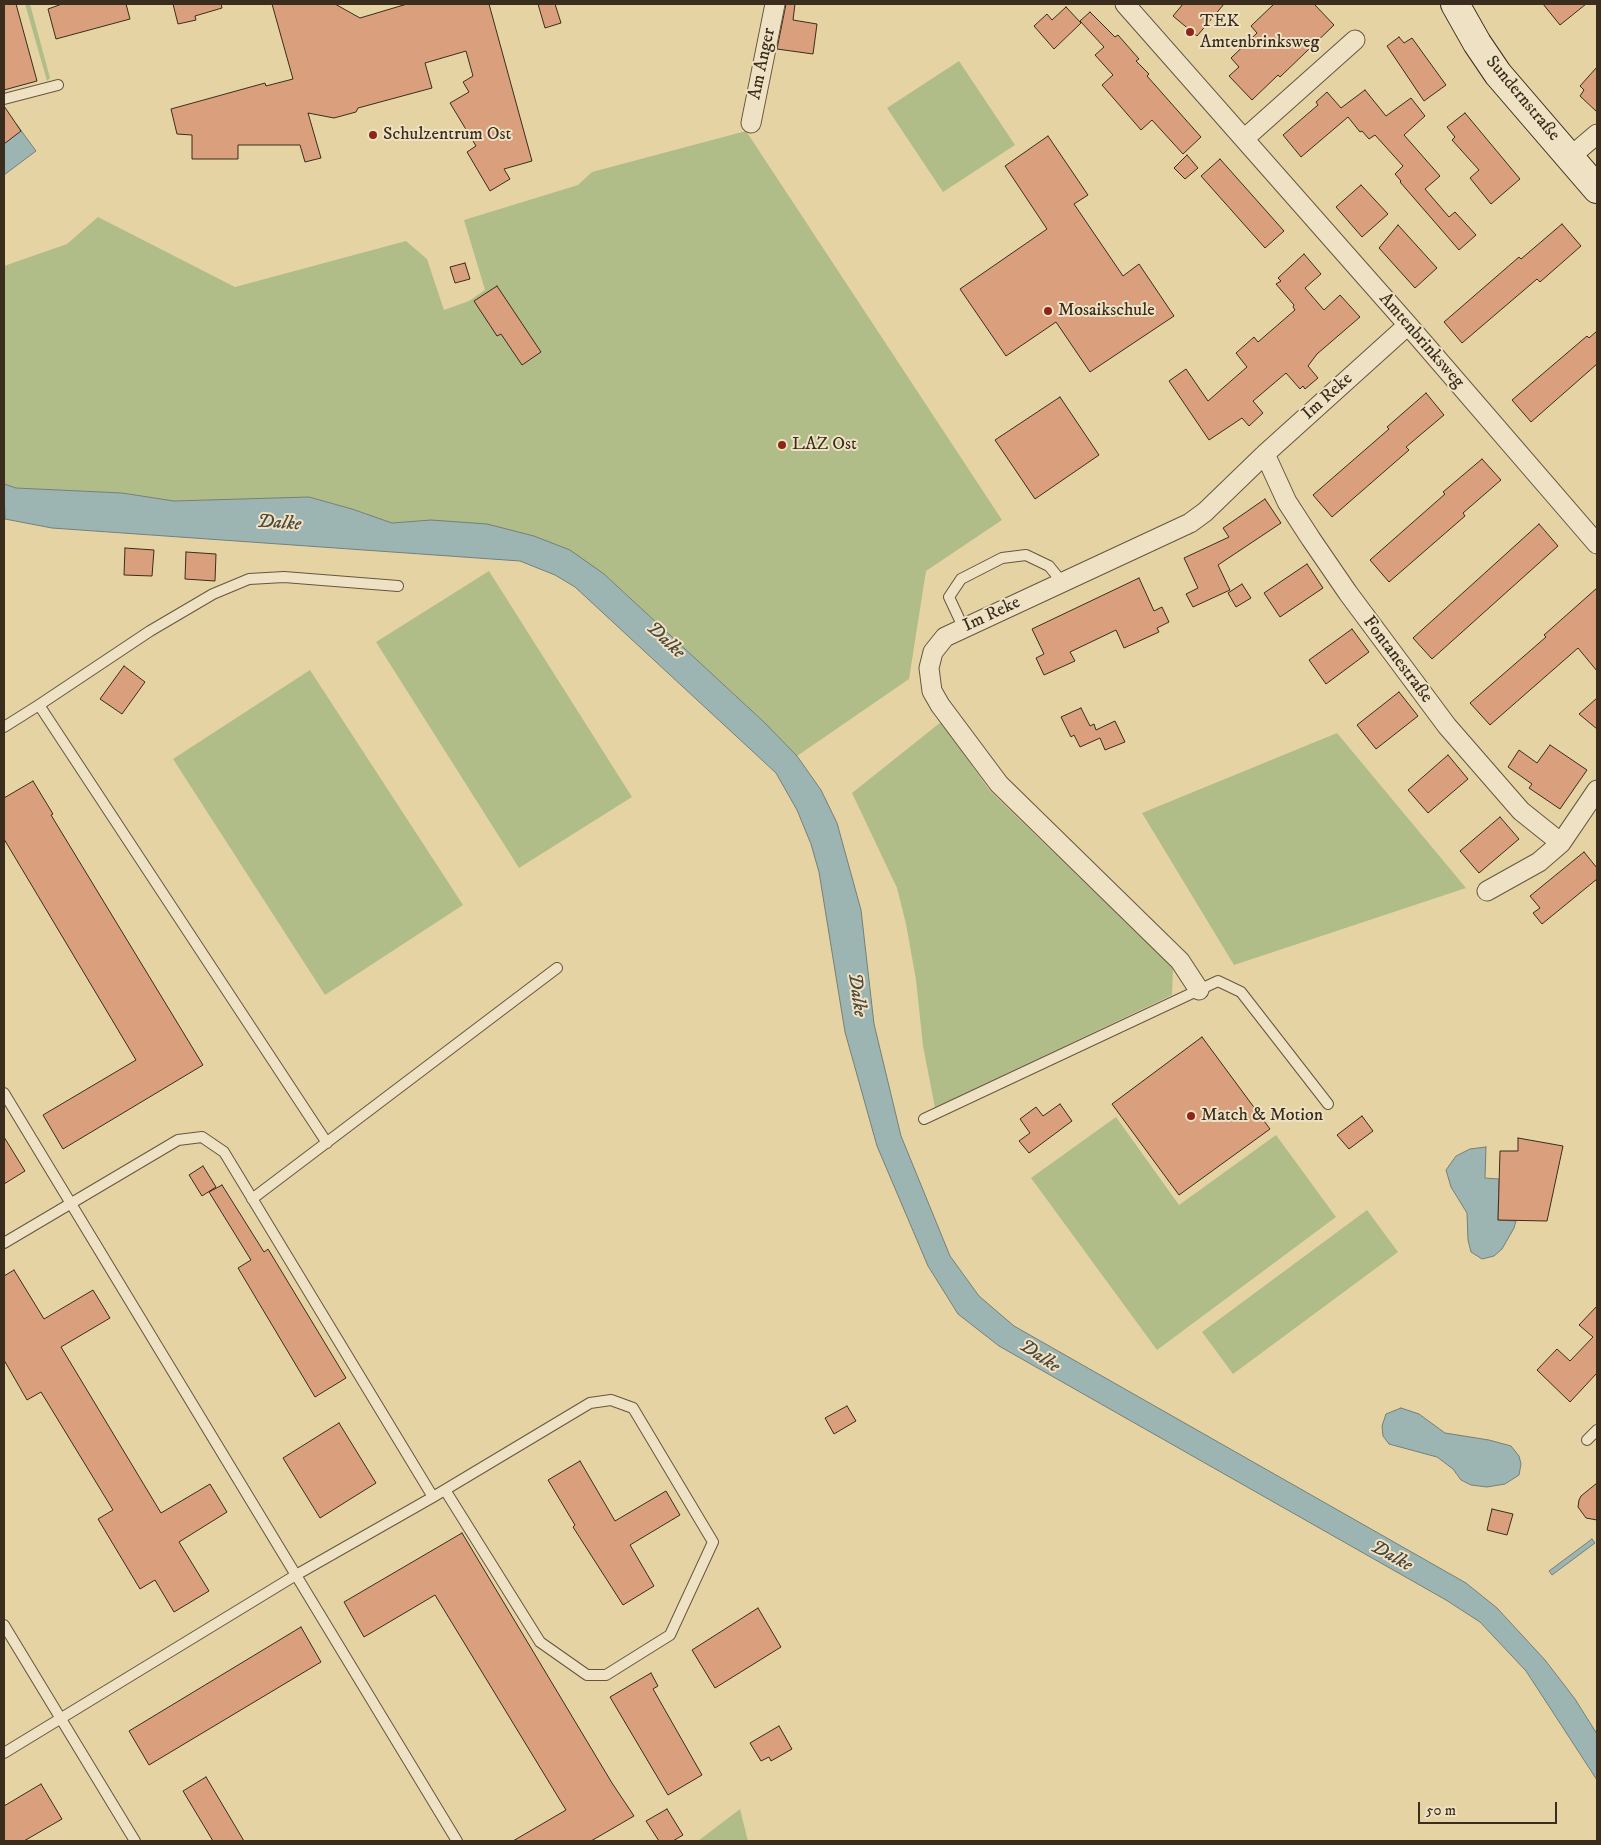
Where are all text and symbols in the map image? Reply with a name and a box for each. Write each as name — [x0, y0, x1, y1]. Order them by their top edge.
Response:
place label: TEK Amtenbrinksweg — [1200, 11, 1319, 54]
street label: Am Anger — [745, 26, 781, 102]
marker: TEK Amtenbrinksweg — [1184, 26, 1196, 38]
street label: Sundernstraße — [1480, 52, 1564, 146]
place label: Schulzentrum Ost — [383, 124, 511, 146]
marker: Schulzentrum Ost — [367, 129, 379, 141]
street label: Amtenbrinksweg — [1374, 289, 1468, 393]
place label: Mosaikschule — [1058, 300, 1155, 322]
marker: Mosaikschule — [1042, 305, 1054, 317]
street label: Im Reke — [1298, 369, 1358, 425]
place label: LAZ Ost — [792, 434, 857, 456]
marker: LAZ Ost — [776, 439, 788, 451]
water label: Dalke — [256, 511, 302, 537]
street label: Im Reke — [960, 592, 1024, 638]
street label: Fontanestraße — [1357, 612, 1437, 708]
water label: Dalke — [641, 618, 689, 664]
water label: Dalke — [842, 971, 870, 1019]
place label: Match & Motion — [1201, 1105, 1323, 1127]
marker: Match & Motion — [1185, 1110, 1197, 1122]
water label: Dalke — [1014, 1335, 1064, 1379]
water label: Dalke — [1366, 1536, 1416, 1578]
scale bar — [1421, 1792, 1560, 1824]
text: 50 m — [1426, 1801, 1456, 1820]

